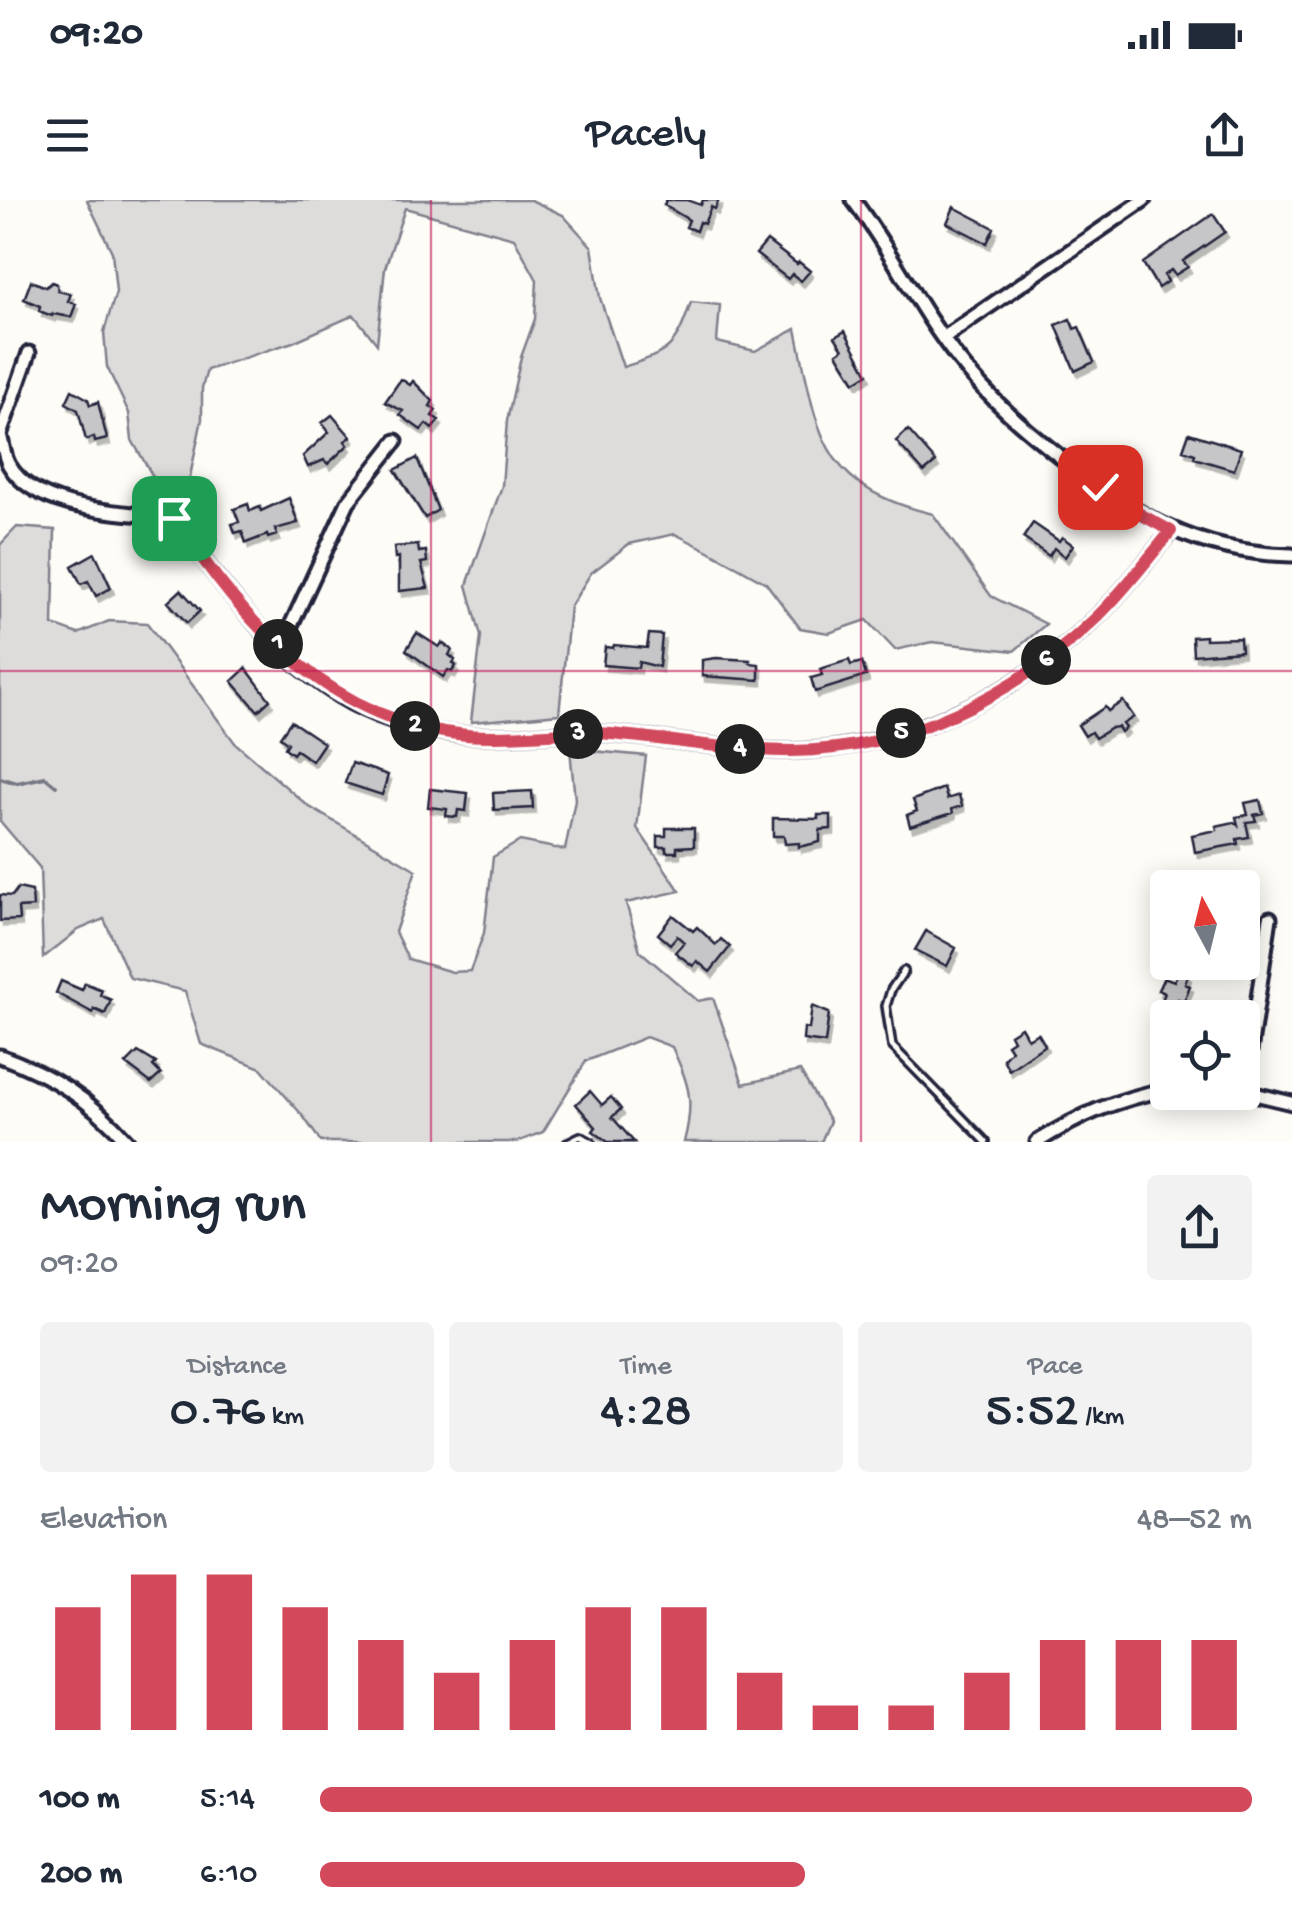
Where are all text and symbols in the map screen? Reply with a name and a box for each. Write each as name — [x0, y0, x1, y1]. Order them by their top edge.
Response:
text: 09:20 — [50, 13, 143, 57]
icon: menu — [40, 108, 95, 163]
icon: share — [1197, 108, 1252, 163]
text: Pacely — [586, 109, 706, 162]
pin — [1058, 445, 1143, 530]
icon: check — [1073, 460, 1128, 515]
pin — [132, 476, 217, 561]
icon: arrive — [147, 491, 202, 546]
pin: 1 — [253, 619, 303, 669]
text: 1 — [272, 627, 284, 660]
pin: 6 — [1021, 635, 1071, 685]
text: 6 — [1039, 643, 1053, 676]
pin: 2 — [390, 701, 440, 751]
pin: 5 — [876, 708, 926, 758]
text: 2 — [408, 709, 422, 742]
pin: 3 — [553, 709, 603, 759]
text: 5 — [894, 716, 908, 749]
text: 3 — [571, 717, 585, 750]
pin: 4 — [715, 724, 765, 774]
text: 4 — [733, 732, 747, 765]
north arrow — [1150, 870, 1260, 980]
map controls — [1150, 870, 1260, 1110]
button: locate — [1150, 1000, 1260, 1110]
button: share — [1147, 1175, 1252, 1280]
text: Morning run — [40, 1176, 306, 1240]
text: 09:20 — [40, 1246, 118, 1284]
text: Distance — [188, 1351, 286, 1384]
text: Time — [620, 1351, 672, 1384]
text: Pace — [1028, 1351, 1082, 1384]
text: 0.76 — [170, 1384, 265, 1443]
text: 4:28 — [600, 1384, 692, 1443]
text: 5:52 — [986, 1384, 1079, 1443]
text: km — [265, 1401, 304, 1434]
text: /km — [1079, 1401, 1124, 1434]
text: Elevation — [40, 1502, 167, 1540]
text: 48–52 m — [1137, 1502, 1252, 1540]
text: 100 m — [40, 1781, 120, 1819]
text: 5:14 — [200, 1781, 255, 1819]
text: 200 m — [40, 1856, 122, 1894]
text: 6:10 — [200, 1856, 257, 1894]

